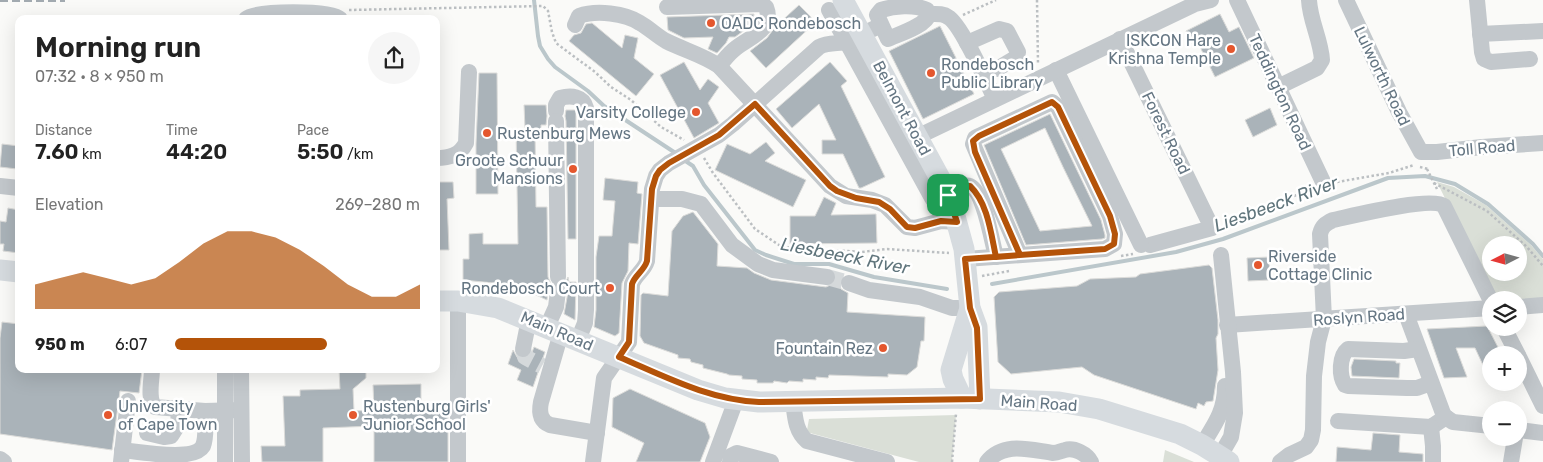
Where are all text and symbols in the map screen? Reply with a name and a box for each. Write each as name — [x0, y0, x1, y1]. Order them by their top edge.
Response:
place label: OADC Rondebosch — [721, 14, 861, 33]
marker: OADC Rondebosch — [705, 17, 717, 29]
street label: Lulworth Road — [1350, 23, 1414, 129]
text: Morning run — [35, 31, 201, 64]
place label: ISKCON Hare Krishna Temple — [1108, 31, 1221, 68]
street label: Teddington Road — [1245, 31, 1315, 153]
button: share — [368, 32, 420, 84]
marker: ISKCON Hare Krishna Temple — [1225, 43, 1237, 55]
place label: Rondebosch Public Library — [941, 55, 1043, 92]
street label: Belmont Road — [869, 57, 935, 159]
text: 07:32 · 8 × 950 m — [35, 67, 164, 86]
marker: Rondebosch Public Library — [925, 67, 937, 79]
street label: Forest Road — [1138, 89, 1194, 177]
place label: Varsity College — [576, 103, 686, 122]
marker: Varsity College — [690, 106, 702, 118]
text: Distance — [35, 122, 92, 139]
text: Time — [166, 122, 198, 139]
text: Pace — [297, 122, 329, 139]
place label: Rustenburg Mews — [497, 124, 631, 143]
marker: Rustenburg Mews — [481, 127, 493, 139]
street label: Toll Road — [1448, 136, 1516, 160]
text: 7.60 — [35, 139, 79, 164]
text: 44:20 — [166, 139, 227, 164]
text: 5:50 — [297, 139, 344, 164]
text: km — [79, 146, 102, 163]
text: /km — [344, 146, 373, 163]
place label: Groote Schuur Mansions — [455, 151, 563, 188]
marker: Groote Schuur Mansions — [567, 163, 579, 175]
water label: Liesbeeck River — [1211, 171, 1342, 237]
pin — [927, 174, 969, 216]
icon: arrive — [934, 181, 962, 209]
text: Elevation — [35, 195, 104, 214]
text: 269–280 m — [335, 195, 420, 214]
water label: Liesbeeck River — [779, 233, 912, 279]
north arrow — [1482, 236, 1528, 281]
map controls — [1482, 236, 1527, 446]
place label: Riverside Cottage Clinic — [1268, 247, 1373, 284]
marker: Riverside Cottage Clinic — [1252, 259, 1264, 271]
place label: Rondebosch Court — [461, 279, 600, 298]
marker: Rondebosch Court — [604, 282, 616, 294]
button: layers — [1482, 291, 1527, 336]
street label: Roslyn Road — [1312, 304, 1406, 330]
street label: Main Road — [518, 307, 596, 355]
text: 950 m — [35, 335, 85, 354]
text: 6:07 — [115, 335, 147, 354]
place label: Fountain Rez — [775, 339, 873, 358]
marker: Fountain Rez — [877, 342, 889, 354]
button: + — [1482, 346, 1527, 391]
street label: Main Road — [1000, 391, 1078, 415]
place label: University of Cape Town — [118, 397, 218, 434]
place label: Rustenburg Girls' Junior School — [363, 397, 491, 434]
button: − — [1482, 401, 1527, 446]
marker: University of Cape Town — [102, 409, 114, 421]
marker: Rustenburg Girls' Junior School — [347, 409, 359, 421]

